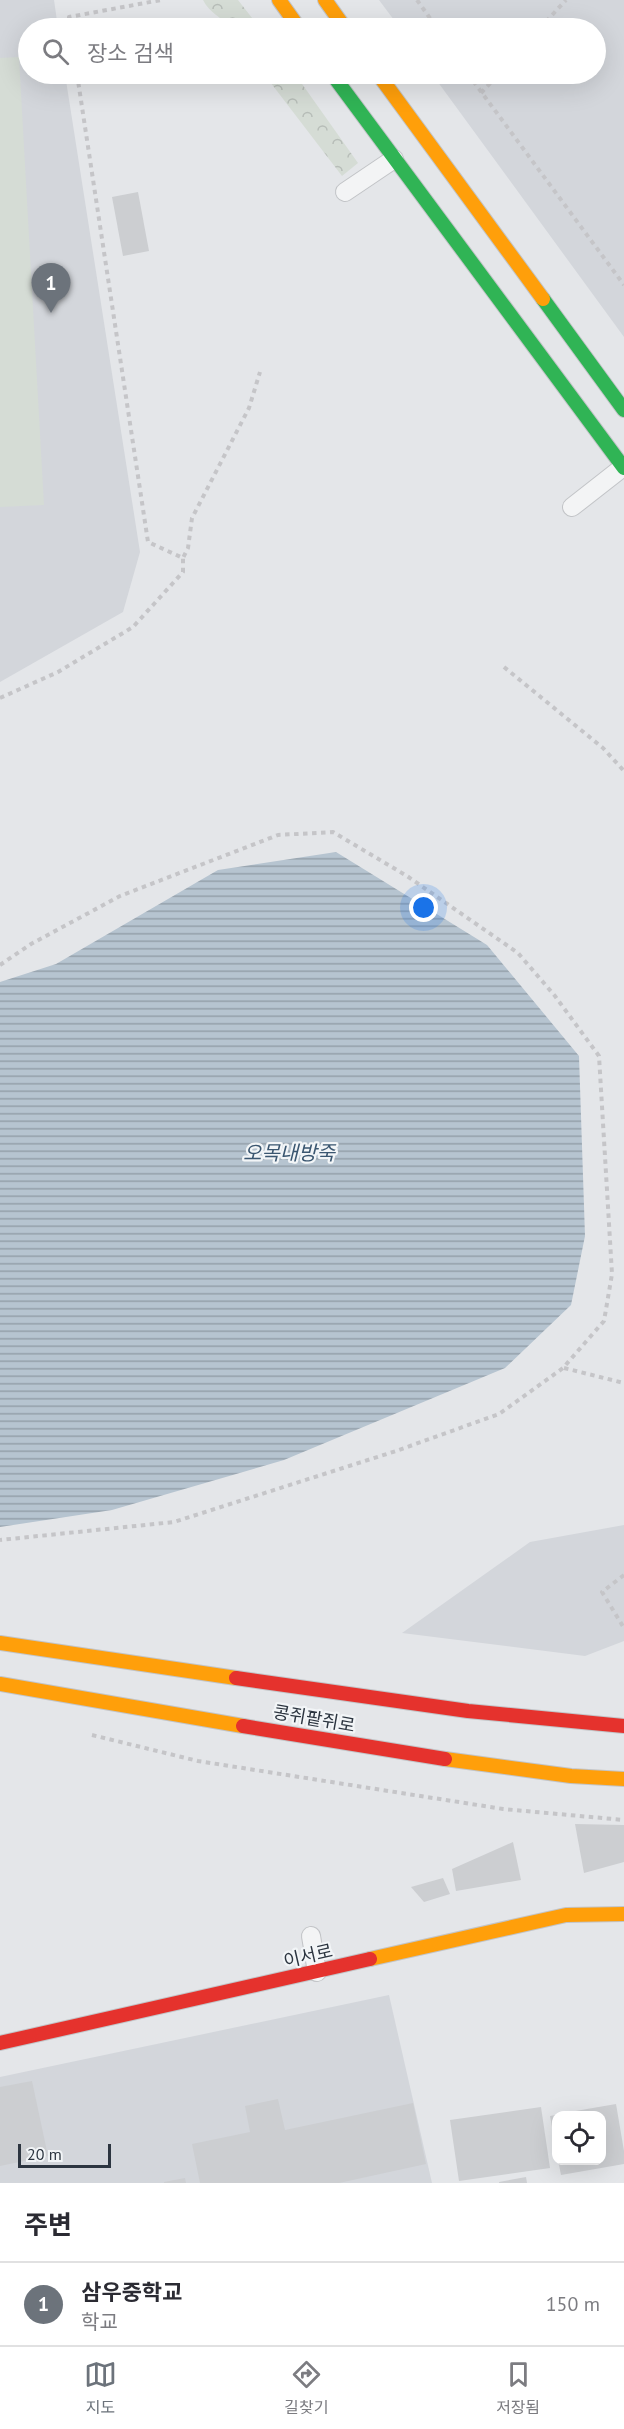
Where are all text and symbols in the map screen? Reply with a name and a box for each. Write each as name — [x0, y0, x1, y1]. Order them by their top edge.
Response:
search box — [18, 18, 606, 84]
icon: search — [39, 35, 72, 68]
text: 장소 검색 — [87, 39, 174, 67]
pin: 1 — [32, 264, 70, 313]
your location — [409, 893, 438, 922]
water label: 오목내방죽 — [243, 1140, 337, 1166]
street label: 콩쥐팥쥐로 — [271, 1700, 357, 1737]
street label: 이서로 — [281, 1939, 335, 1972]
map controls — [552, 2111, 606, 2165]
button: locate — [552, 2111, 606, 2165]
scale bar — [18, 2141, 111, 2168]
text: 20 m — [27, 2144, 62, 2164]
text: 주변 — [24, 2208, 72, 2241]
text: 삼우중학교 — [81, 2278, 182, 2306]
text: 1 — [38, 2291, 49, 2317]
text: 150 m — [546, 2291, 600, 2317]
text: 학교 — [81, 2309, 118, 2335]
tab: 지도 — [84, 2358, 117, 2418]
tab: 길찾기 — [284, 2358, 328, 2418]
tab: 저장됨 — [496, 2358, 540, 2418]

